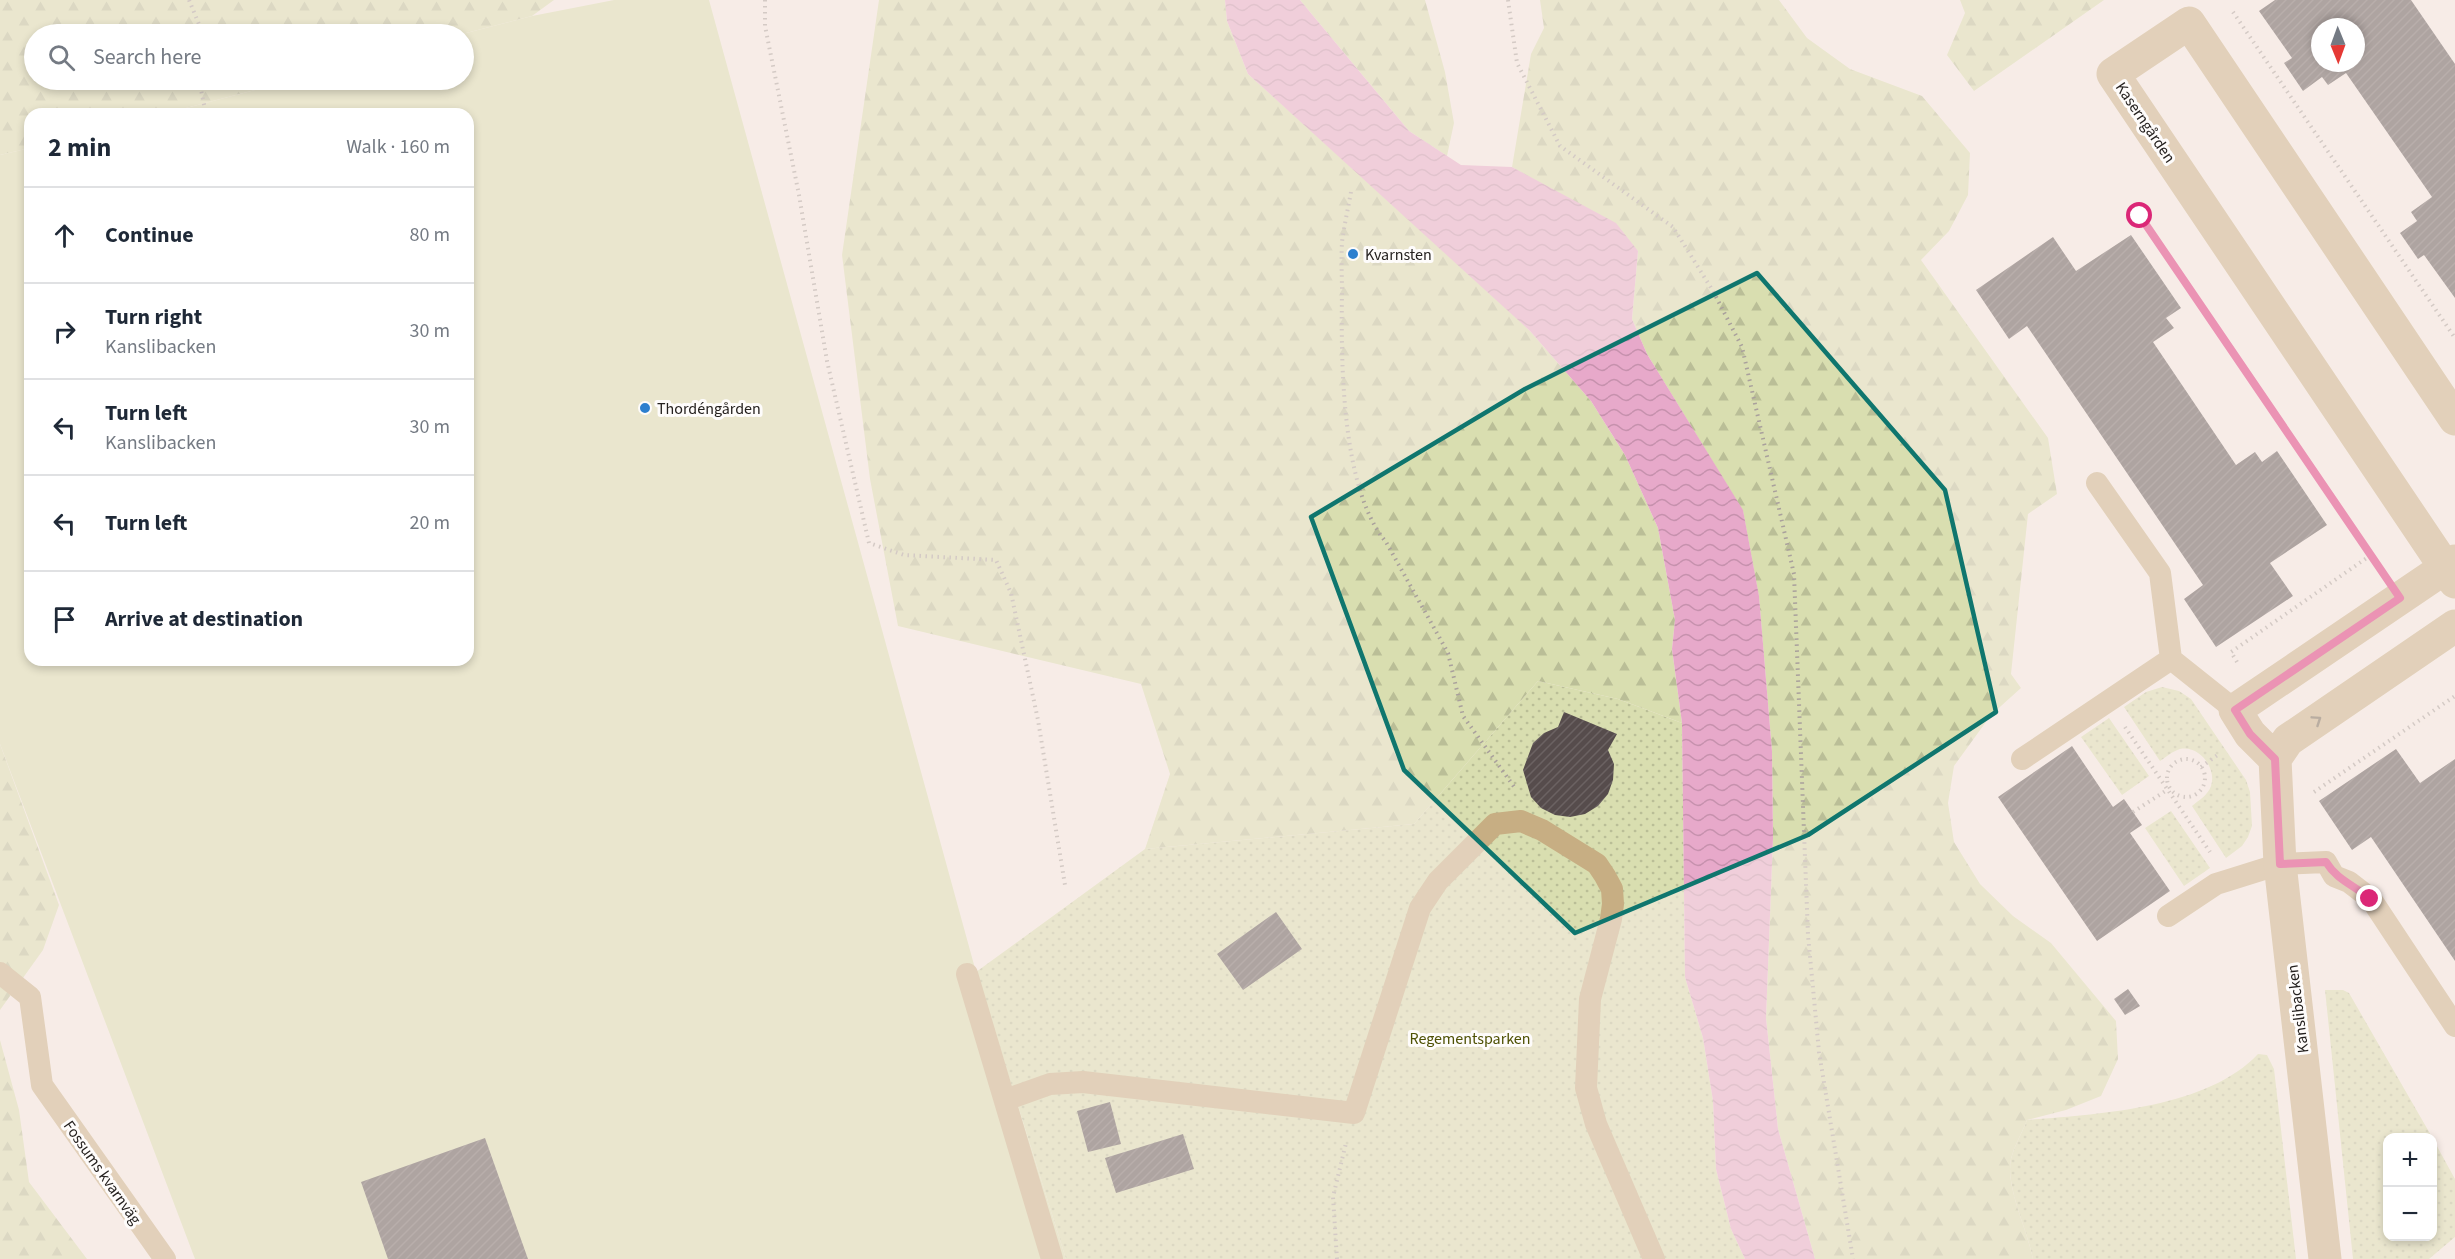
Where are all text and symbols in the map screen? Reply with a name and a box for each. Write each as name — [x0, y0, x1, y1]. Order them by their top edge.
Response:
north arrow — [2311, 18, 2365, 72]
search box — [24, 24, 474, 90]
icon: search — [45, 41, 78, 74]
text: Search here — [93, 41, 201, 73]
street label: Kaserngården — [2110, 78, 2180, 167]
text: 2 min — [48, 129, 111, 166]
text: Walk · 160 m — [346, 133, 450, 161]
route start — [2126, 202, 2152, 228]
icon: ahead — [48, 219, 81, 252]
text: Continue — [105, 219, 194, 251]
text: 80 m — [410, 221, 450, 249]
place label: Kvarnsten — [1365, 244, 1432, 266]
marker: Kvarnsten — [1346, 247, 1360, 261]
text: Turn right — [105, 301, 202, 333]
icon: right — [48, 315, 81, 348]
text: 30 m — [410, 317, 450, 345]
text: Kanslibacken — [105, 333, 216, 361]
text: Turn left — [105, 397, 187, 429]
place label: Thordéngården — [657, 398, 761, 420]
marker: Thordéngården — [638, 401, 652, 415]
icon: left — [48, 411, 81, 444]
text: 30 m — [410, 413, 450, 441]
text: Kanslibacken — [105, 429, 216, 457]
icon: left — [48, 507, 81, 540]
text: Turn left — [105, 507, 187, 539]
text: 20 m — [410, 509, 450, 537]
icon: arrive — [48, 603, 81, 636]
text: Arrive at destination — [105, 603, 303, 635]
one-way arrow — [2310, 716, 2321, 727]
route end — [2356, 885, 2382, 911]
street label: Kanslibacken — [2282, 963, 2314, 1054]
park label: Regementsparken — [1410, 1028, 1531, 1050]
street label: Fossums kvarnväg — [58, 1116, 146, 1229]
map controls — [2383, 1133, 2437, 1241]
button: + — [2383, 1133, 2437, 1187]
button: − — [2383, 1187, 2437, 1241]

